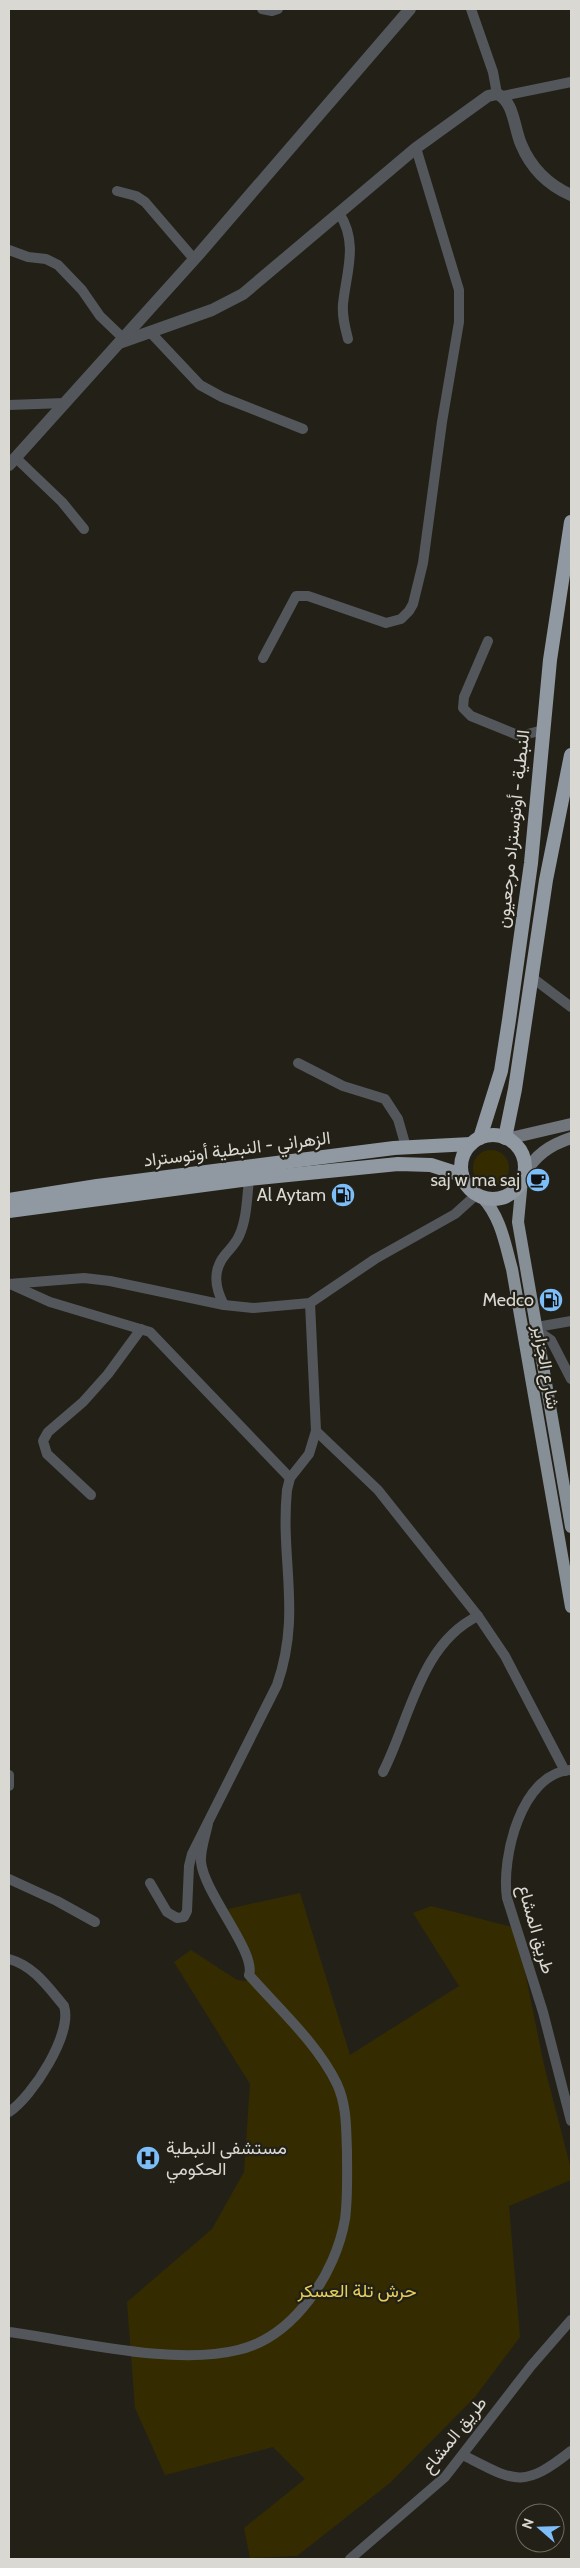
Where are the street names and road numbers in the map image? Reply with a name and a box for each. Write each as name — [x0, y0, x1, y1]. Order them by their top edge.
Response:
street label: النبطية - أوتوستراد مرجعيون — [492, 729, 534, 929]
street label: الزهراني - النبطية أوتوستراد — [142, 1127, 332, 1175]
street label: شارع الجزاير — [527, 1322, 564, 1411]
street label: طريق المشاع — [512, 1882, 559, 1977]
street label: طريق المشاع — [416, 2392, 492, 2478]

